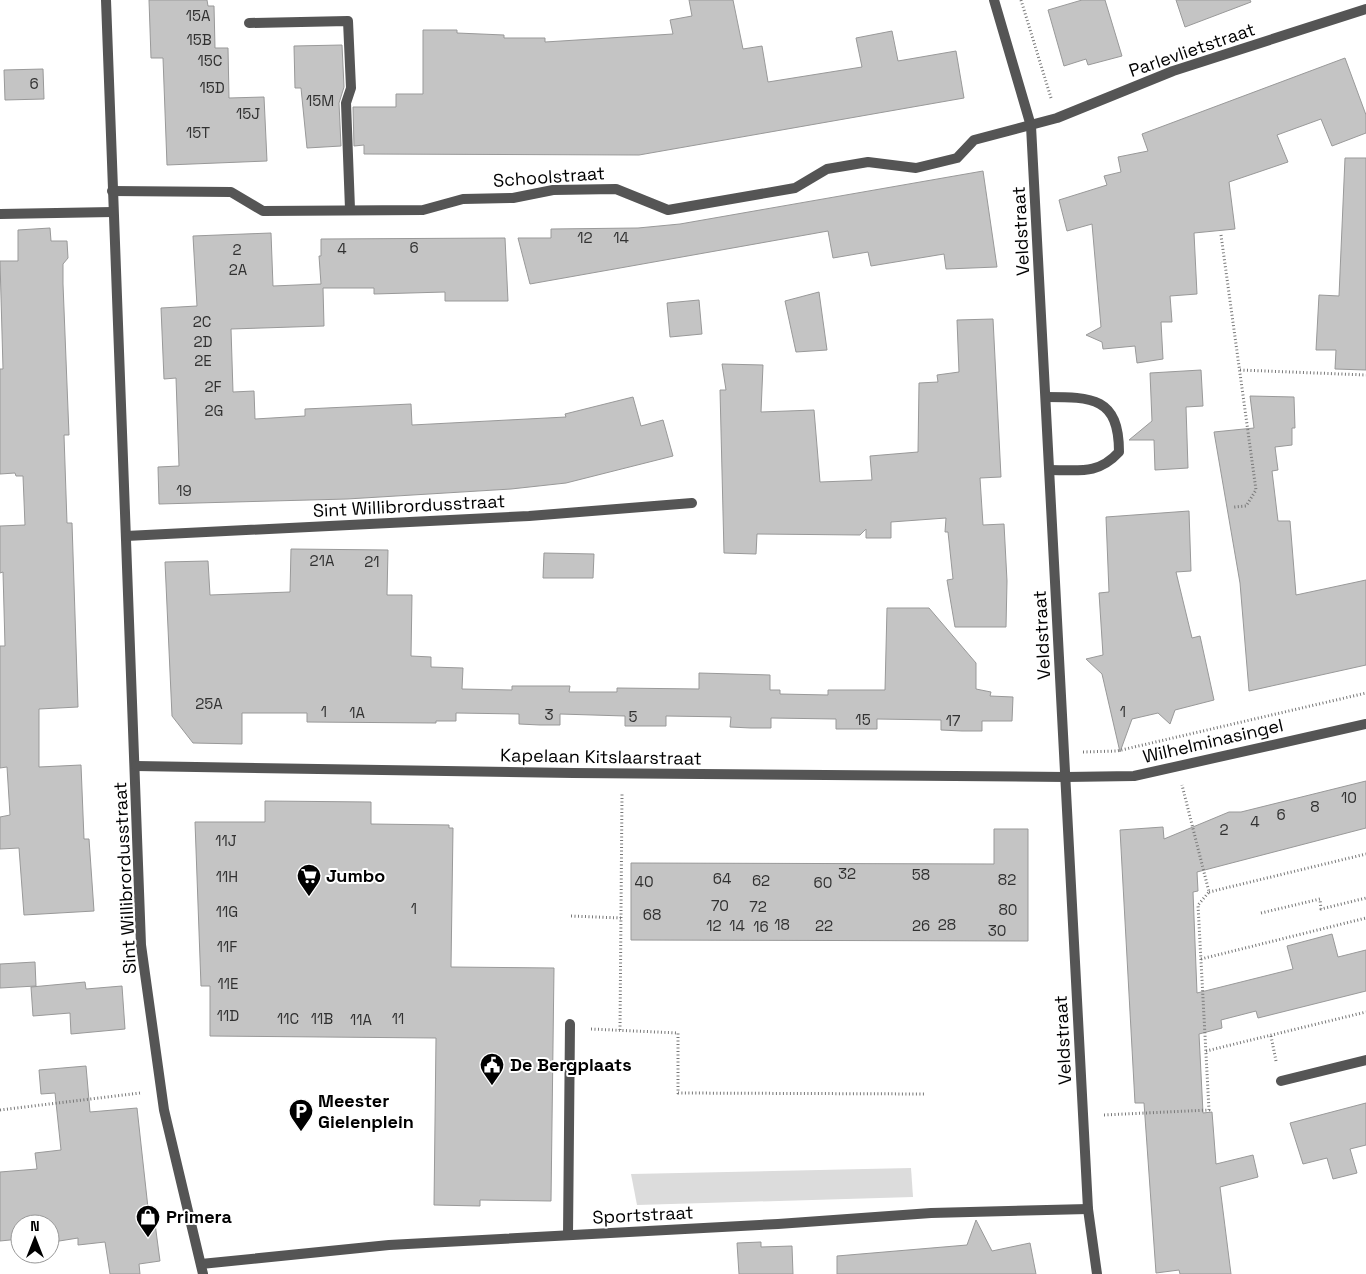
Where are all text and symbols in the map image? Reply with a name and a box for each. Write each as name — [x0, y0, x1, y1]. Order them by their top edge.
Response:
house number: 15A — [186, 6, 211, 25]
street label: Parlevlietstraat — [1126, 17, 1258, 82]
house number: 15B — [186, 30, 212, 49]
house number: 15C — [198, 51, 222, 70]
house number: 6 — [29, 74, 39, 93]
house number: 15D — [199, 78, 225, 97]
house number: 15M — [306, 91, 334, 110]
house number: 15J — [236, 104, 260, 123]
house number: 15T — [186, 123, 210, 142]
street label: Schoolstraat — [492, 161, 606, 192]
street label: Veldstraat — [1007, 186, 1034, 276]
house number: 12 — [577, 228, 593, 247]
house number: 14 — [613, 228, 629, 247]
house number: 6 — [409, 238, 419, 257]
house number: 4 — [337, 239, 347, 258]
house number: 2 — [232, 240, 242, 259]
house number: 2A — [229, 260, 248, 279]
house number: 2C — [193, 312, 211, 331]
house number: 2D — [194, 332, 213, 351]
house number: 2E — [194, 351, 212, 370]
house number: 2F — [204, 377, 222, 396]
house number: 2G — [205, 401, 223, 420]
house number: 19 — [176, 481, 192, 500]
street label: Sint Willibrordusstraat — [312, 489, 506, 522]
house number: 21A — [310, 551, 335, 570]
house number: 21 — [364, 552, 380, 571]
street label: Veldstraat — [1028, 590, 1055, 680]
house number: 25A — [195, 694, 223, 713]
house number: 1 — [321, 702, 327, 721]
house number: 1 — [1120, 702, 1126, 721]
house number: 1A — [349, 703, 365, 722]
house number: 3 — [544, 705, 554, 724]
house number: 5 — [629, 707, 638, 726]
house number: 15 — [855, 710, 871, 729]
house number: 17 — [946, 711, 960, 730]
street label: Wilhelminasingel — [1140, 713, 1285, 768]
street label: Kapelaan Kitslaarstraat — [500, 743, 702, 770]
street label: Sint Willibrordusstraat — [108, 781, 141, 975]
house number: 10 — [1341, 788, 1357, 807]
house number: 8 — [1310, 797, 1320, 816]
house number: 6 — [1276, 805, 1286, 824]
house number: 4 — [1250, 812, 1260, 831]
house number: 2 — [1219, 820, 1229, 839]
house number: 11J — [215, 831, 237, 850]
supermarket icon: Jumbo — [296, 863, 322, 897]
place label: Jumbo — [326, 864, 385, 887]
house number: 32 — [838, 864, 856, 883]
house number: 58 — [912, 865, 930, 884]
house number: 11H — [216, 867, 238, 886]
house number: 64 — [713, 869, 731, 888]
house number: 82 — [998, 870, 1016, 889]
house number: 62 — [752, 871, 770, 890]
house number: 40 — [635, 872, 654, 891]
house number: 60 — [814, 873, 832, 892]
house number: 70 — [711, 896, 729, 915]
house number: 72 — [749, 897, 767, 916]
house number: 1 — [411, 899, 417, 918]
house number: 80 — [999, 900, 1017, 919]
house number: 11G — [216, 902, 238, 921]
house number: 68 — [643, 905, 661, 924]
house number: 18 — [774, 915, 790, 934]
house number: 28 — [938, 915, 956, 934]
house number: 12 — [706, 916, 722, 935]
house number: 14 — [729, 916, 745, 935]
house number: 22 — [815, 916, 833, 935]
house number: 26 — [912, 916, 930, 935]
house number: 16 — [753, 917, 769, 936]
house number: 30 — [988, 921, 1006, 940]
house number: 11F — [217, 937, 237, 956]
house number: 11E — [218, 974, 239, 993]
street label: Veldstraat — [1049, 995, 1076, 1085]
house number: 11D — [217, 1006, 239, 1025]
house number: 11C — [277, 1009, 299, 1028]
house number: 11B — [311, 1009, 333, 1028]
house number: 11 — [392, 1009, 404, 1028]
house number: 11A — [350, 1010, 373, 1029]
public building icon: De Bergplaats — [479, 1052, 505, 1086]
place label: De Bergplaats — [510, 1053, 632, 1076]
place label: Meester Gielenplein — [318, 1089, 414, 1133]
parking icon: Meester Gielenplein — [288, 1098, 314, 1132]
street label: Sportstraat — [592, 1200, 694, 1229]
shop icon: Primera — [135, 1204, 161, 1238]
place label: Primera — [166, 1205, 232, 1228]
north arrow — [10, 1214, 60, 1264]
text: N — [30, 1217, 40, 1235]

